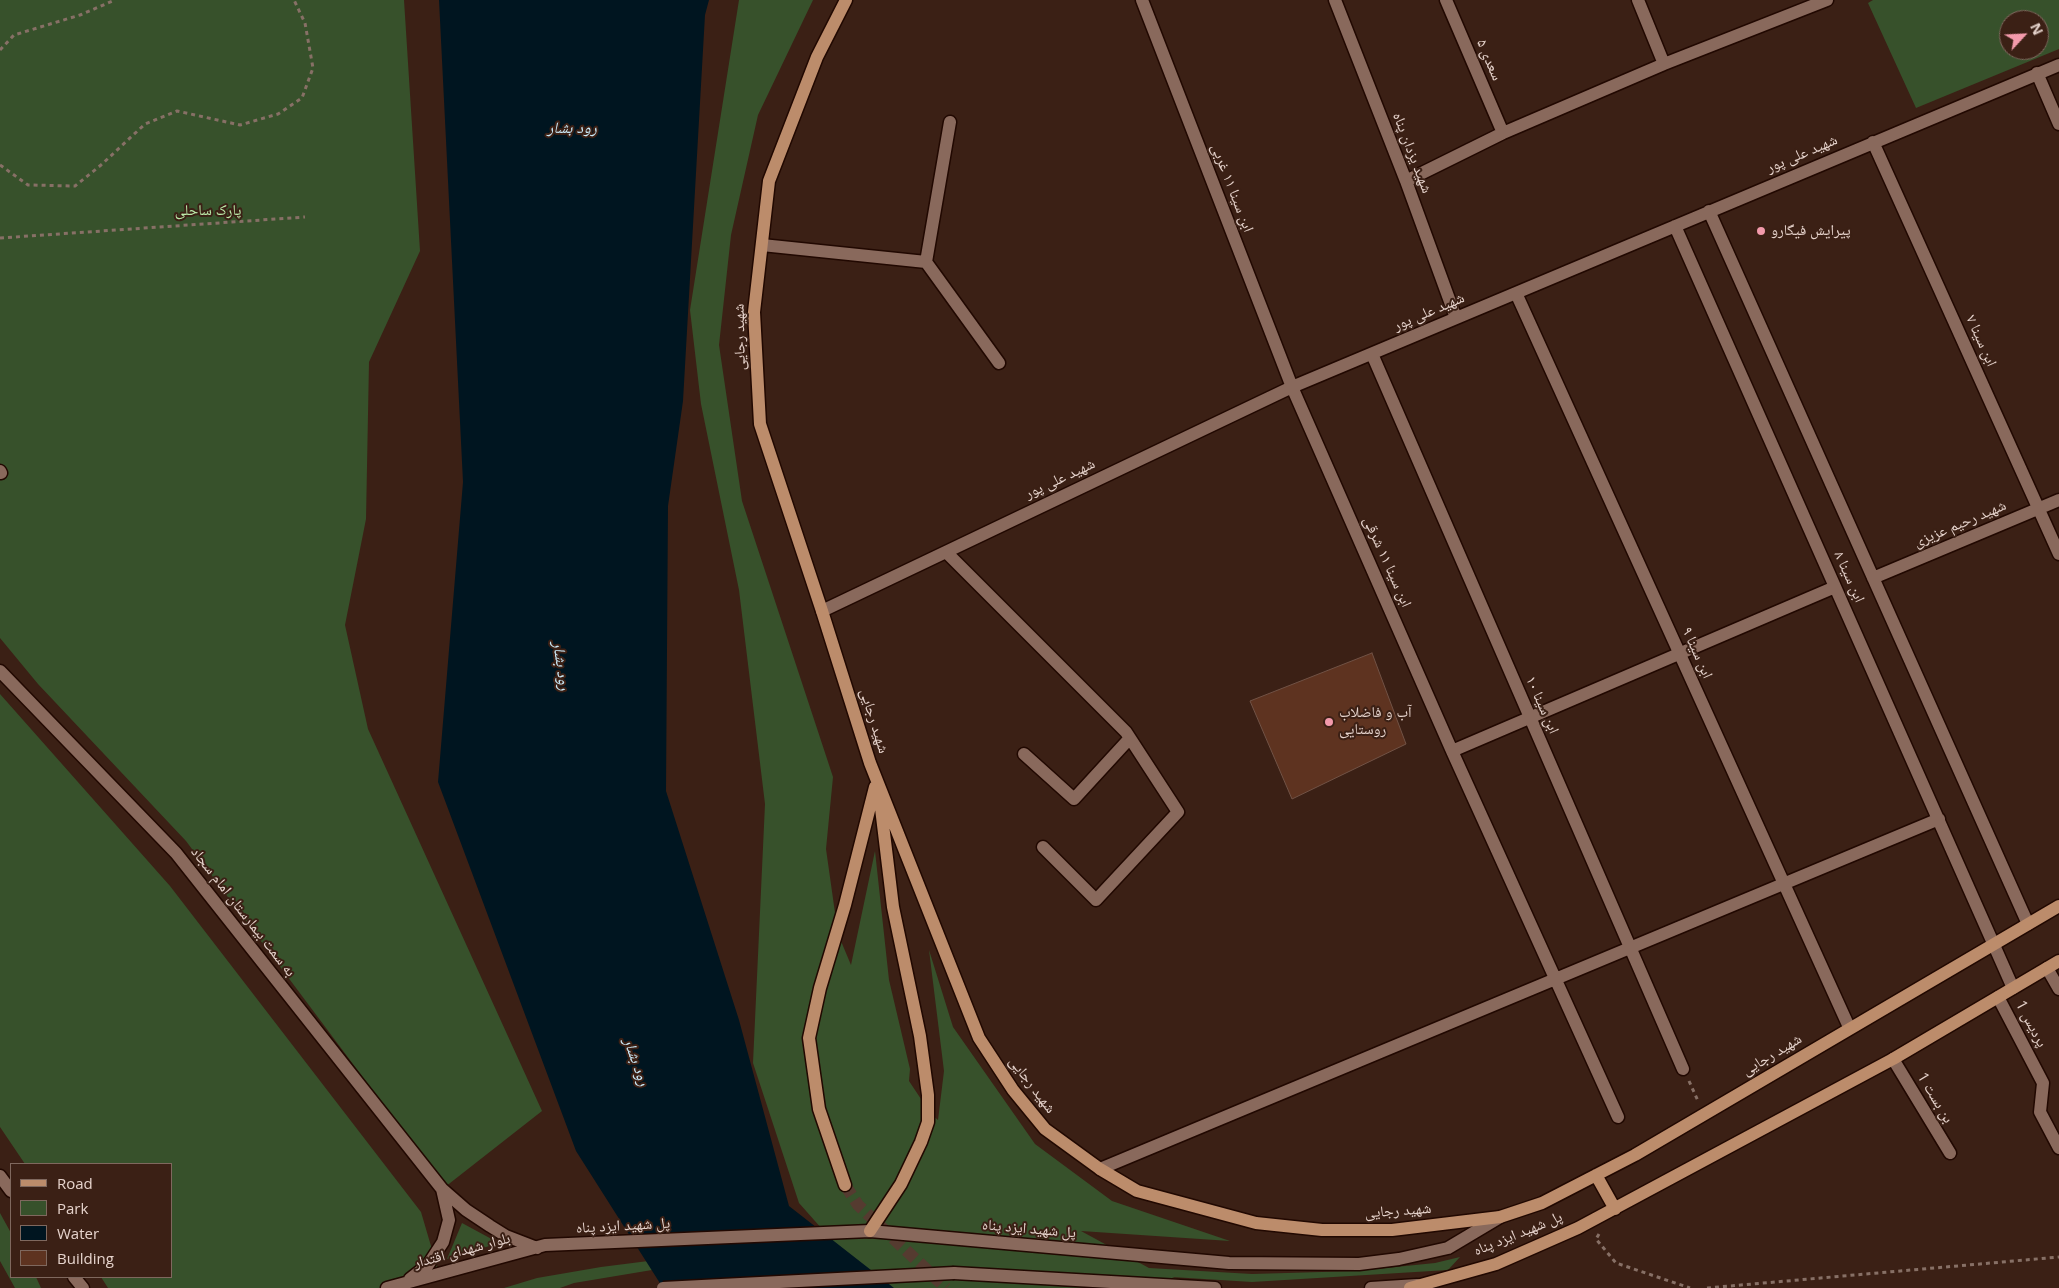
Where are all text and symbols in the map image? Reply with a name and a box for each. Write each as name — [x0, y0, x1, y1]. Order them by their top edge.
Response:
north arrow — [1999, 10, 2049, 60]
text: N — [2026, 20, 2048, 38]
street label: سعدی ۵ — [1472, 37, 1506, 83]
street label: شهید یزدان پناه — [1388, 110, 1436, 196]
water label: رود بشار — [547, 118, 597, 138]
street label: شهید علی پور — [1764, 131, 1840, 177]
street label: ابن سینا ۱۱ غربی — [1207, 141, 1257, 235]
park label: پارک ساحلی — [175, 202, 241, 220]
place label: پیرایش فیگارو — [1771, 222, 1851, 240]
marker: پیرایش فیگارو — [1755, 225, 1767, 237]
street label: شهید علی پور — [1391, 289, 1467, 335]
street label: شهید رجایی — [730, 304, 750, 370]
street label: ابن سینا ۷ — [1962, 312, 2000, 370]
street label: شهید علی پور — [1022, 455, 1098, 503]
street label: شهید رحیم عزیزی — [1911, 496, 2009, 552]
street label: ابن سینا ۱۱ شرقی — [1359, 514, 1415, 610]
street label: ابن سینا ۸ — [1830, 548, 1868, 606]
street label: ابن سینا ۹ — [1678, 624, 1716, 682]
water label: رود بشار — [548, 640, 574, 692]
street label: ابن سینا ۱۰ — [1521, 673, 1563, 737]
street label: شهید رجایی — [856, 687, 892, 755]
place label: آب و فاضلاب روستایی — [1339, 704, 1412, 739]
marker: آب و فاضلاب روستایی — [1323, 716, 1335, 728]
street label: به سمت بیمارستان امام سجاد — [187, 844, 299, 980]
street label: پردیس 1 — [2011, 998, 2051, 1050]
street label: شهید رجایی — [1739, 1030, 1805, 1080]
water label: رود بشار — [619, 1035, 653, 1089]
street label: شهید رجایی — [1005, 1053, 1059, 1117]
street label: بن بست 1 — [1913, 1070, 1957, 1126]
legend — [10, 1163, 172, 1278]
text: Road — [57, 1173, 93, 1193]
text: Park — [57, 1198, 88, 1218]
street label: شهید رجایی — [1364, 1200, 1432, 1222]
street label: پل شهید ایزد پناه — [1471, 1208, 1565, 1260]
street label: پل شهید ایزد پناه — [575, 1215, 671, 1237]
street label: پل شهید ایزد پناه — [981, 1216, 1077, 1242]
text: Water — [57, 1223, 99, 1243]
street label: بلوار شهدای اقتدار — [412, 1229, 512, 1273]
text: Building — [57, 1248, 114, 1268]

